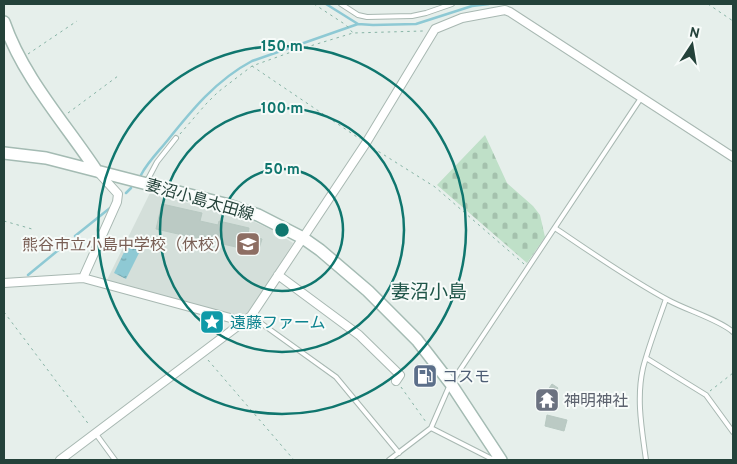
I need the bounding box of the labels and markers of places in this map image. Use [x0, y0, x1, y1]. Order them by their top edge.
centre of rings [273, 221, 291, 239]
school or university icon: 熊谷市立小島中学校（休校） [235, 231, 261, 257]
place label: 熊谷市立小島中学校（休校） [22, 236, 230, 256]
place icon: 遠藤ファーム [199, 309, 225, 335]
place label: 遠藤ファーム [230, 314, 326, 334]
fuel station icon: コスモ [412, 363, 438, 389]
place label: コスモ [442, 368, 490, 388]
temple icon: 神明神社 [534, 387, 560, 413]
place label: 神明神社 [564, 392, 628, 412]

